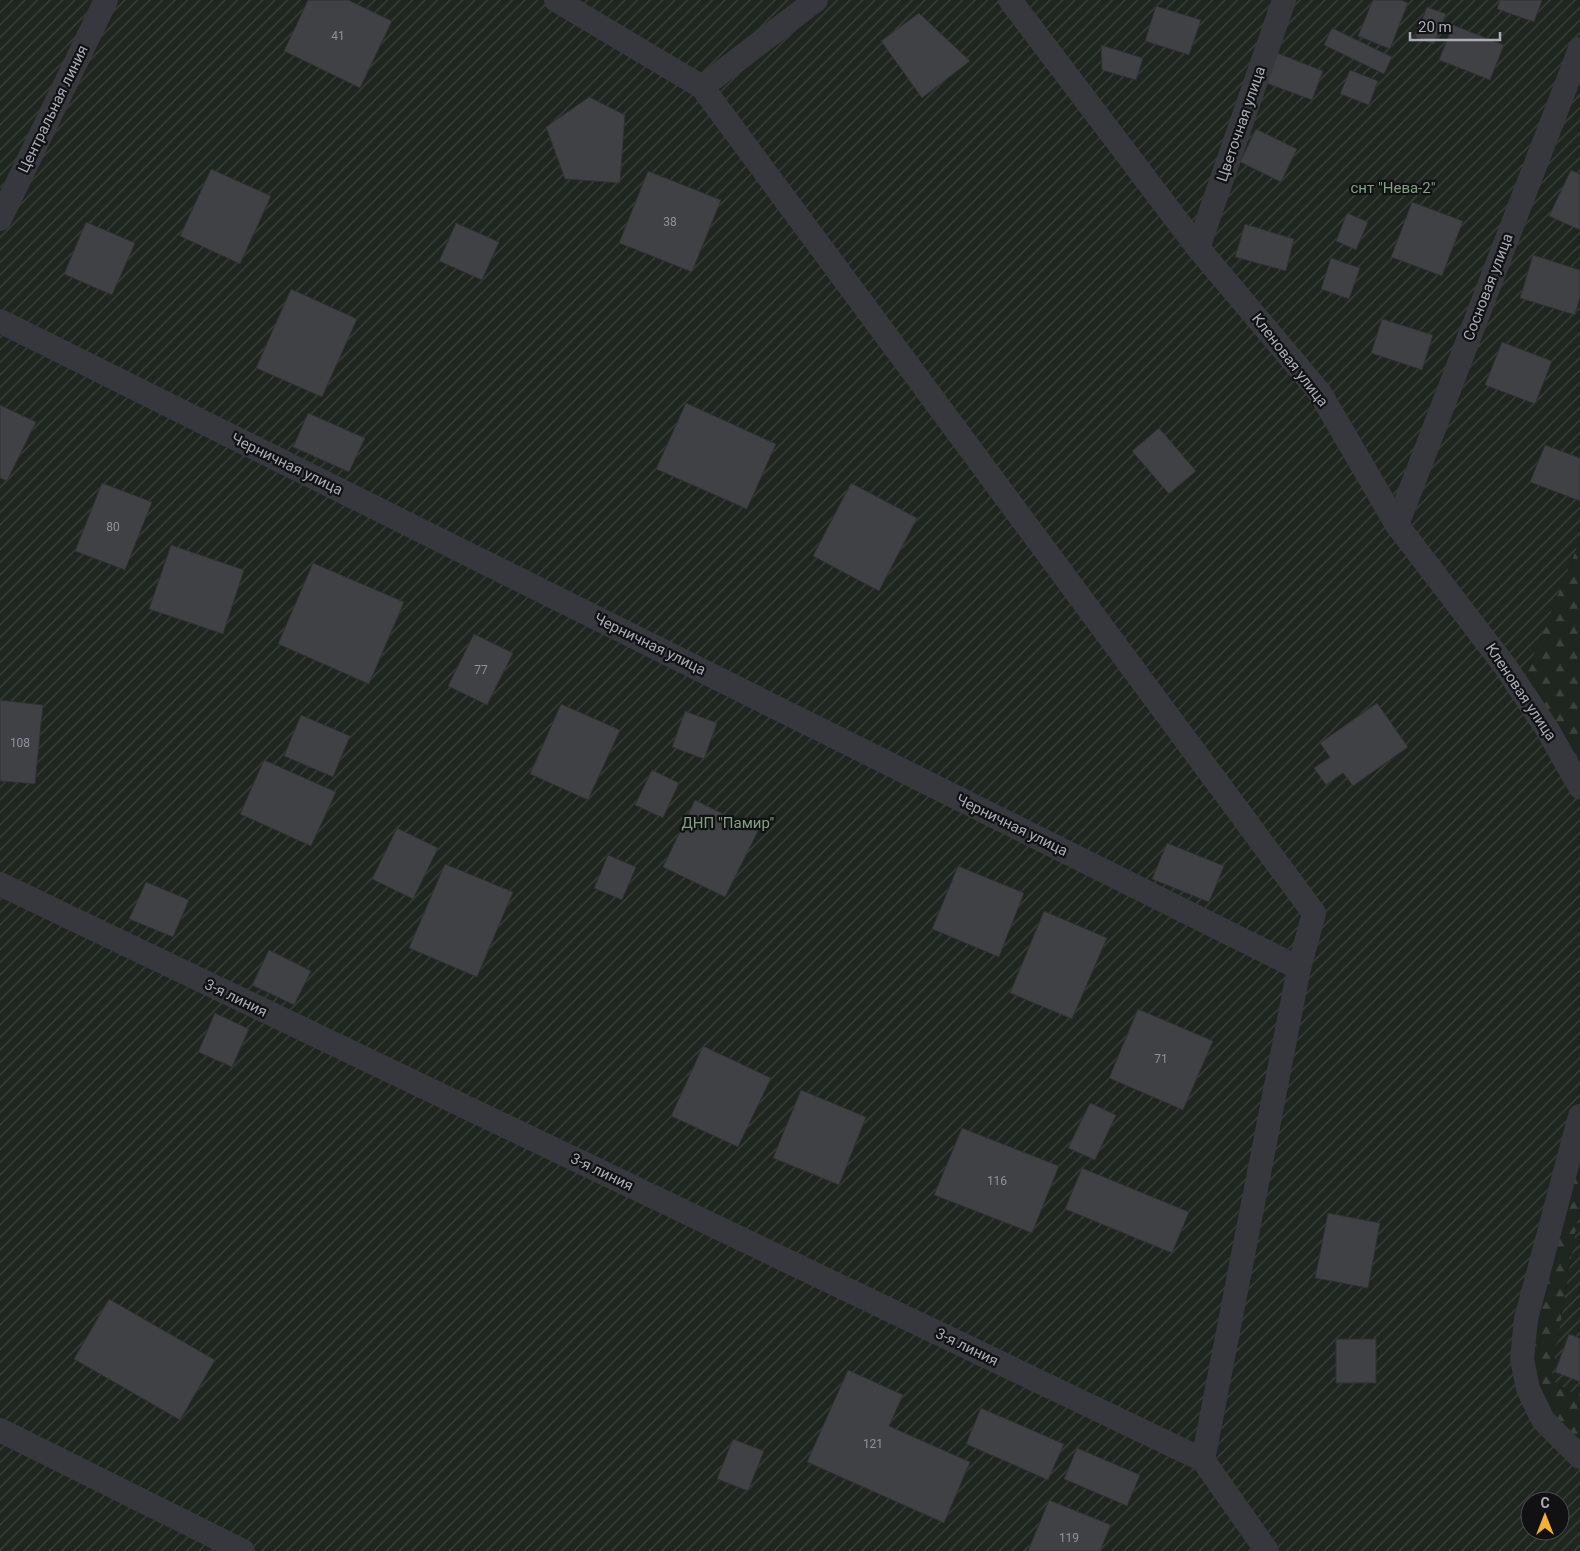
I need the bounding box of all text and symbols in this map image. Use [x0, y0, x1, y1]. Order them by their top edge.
scale bar [1410, 10, 1500, 42]
text: 20 m [1418, 18, 1452, 36]
house number: 41 [331, 29, 345, 43]
street label: Центральная линия [14, 42, 92, 176]
street label: Цветочная улица [1213, 64, 1269, 184]
park label: снт "Нева-2" [1350, 179, 1436, 197]
house number: 38 [663, 215, 677, 229]
street label: Сосновая улица [1459, 231, 1517, 343]
street label: Кленовая улица [1248, 310, 1332, 410]
street label: Черничная улица [228, 429, 346, 499]
house number: 80 [106, 520, 120, 534]
street label: Черничная улица [591, 609, 709, 679]
street label: Кленовая улица [1482, 640, 1560, 744]
house number: 77 [474, 663, 488, 677]
house number: 108 [10, 736, 30, 750]
street label: Черничная улица [953, 790, 1071, 860]
park label: ДНП "Памир" [682, 814, 775, 832]
street label: 3-я линия [202, 975, 270, 1021]
house number: 71 [1154, 1052, 1168, 1066]
street label: 3-я линия [568, 1149, 636, 1195]
house number: 116 [987, 1174, 1007, 1188]
street label: 3-я линия [933, 1324, 1001, 1370]
house number: 121 [863, 1437, 883, 1451]
north arrow [1520, 1491, 1570, 1541]
text: С [1540, 1495, 1550, 1511]
house number: 119 [1059, 1531, 1079, 1545]

